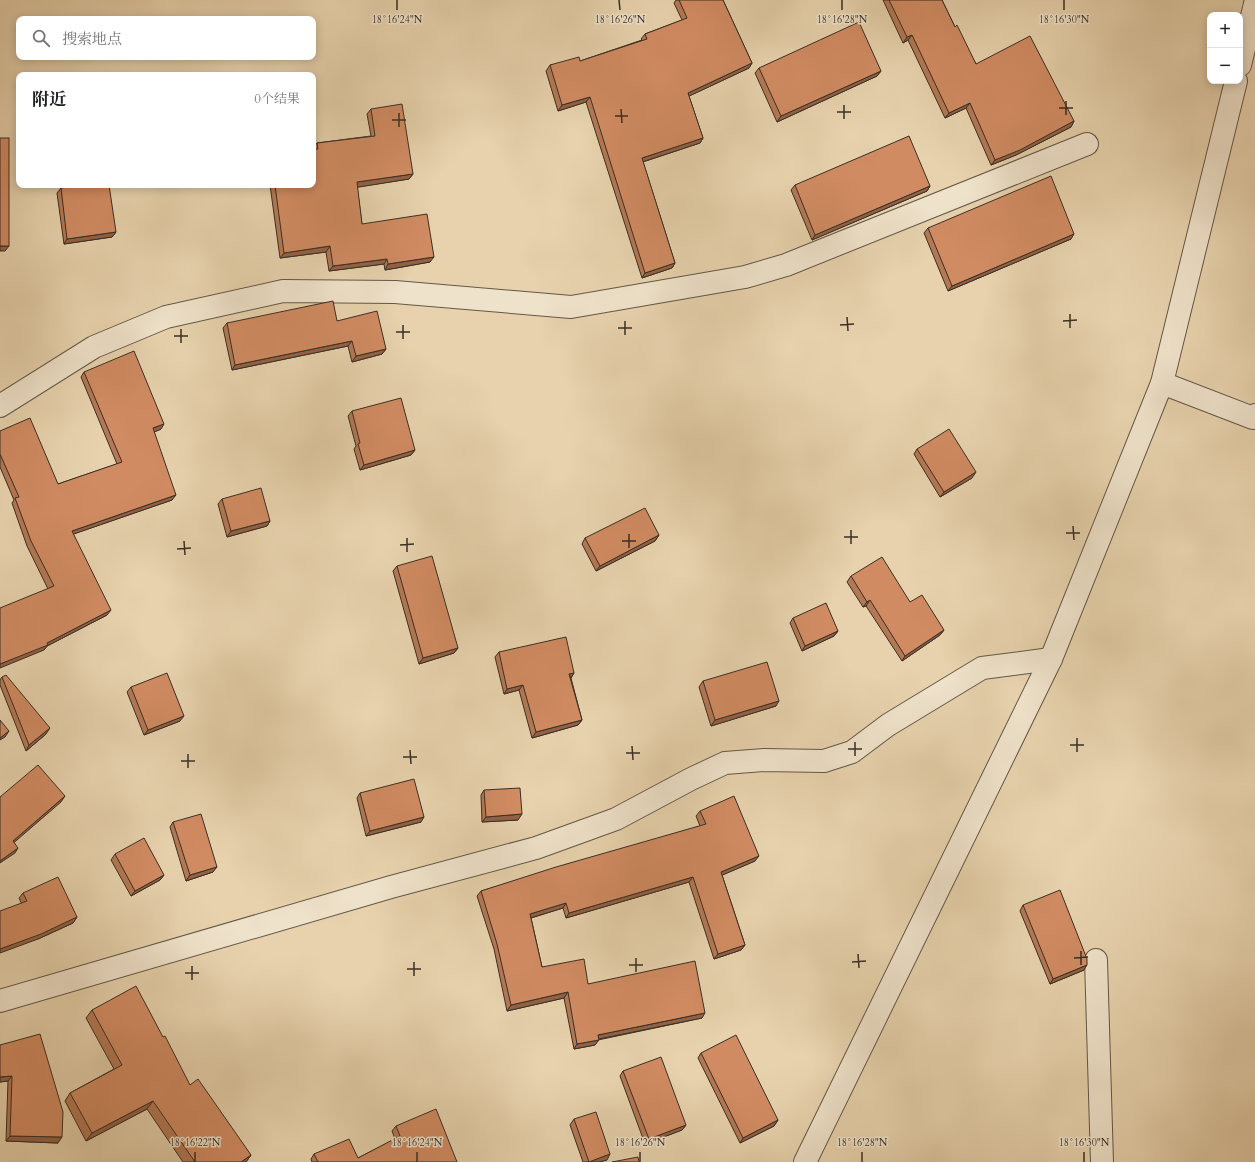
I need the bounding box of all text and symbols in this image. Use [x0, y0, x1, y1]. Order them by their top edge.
map controls [1207, 12, 1243, 84]
button: + [1207, 12, 1243, 48]
text: 18°16'24"N [372, 13, 423, 27]
text: 18°16'26"N [595, 13, 646, 27]
text: 18°16'28"N [817, 13, 868, 27]
text: 18°16'30"N [1039, 13, 1090, 27]
search box [16, 16, 316, 60]
icon: search [30, 27, 52, 49]
text: 搜索地点 [62, 29, 122, 49]
button: − [1207, 48, 1243, 84]
text: 附近 [32, 88, 66, 111]
text: 0个结果 [254, 90, 300, 108]
text: 18°16'22"N [170, 1136, 221, 1150]
text: 18°16'24"N [392, 1136, 443, 1150]
text: 18°16'26"N [615, 1136, 666, 1150]
text: 18°16'28"N [837, 1136, 888, 1150]
text: 18°16'30"N [1059, 1136, 1110, 1150]

